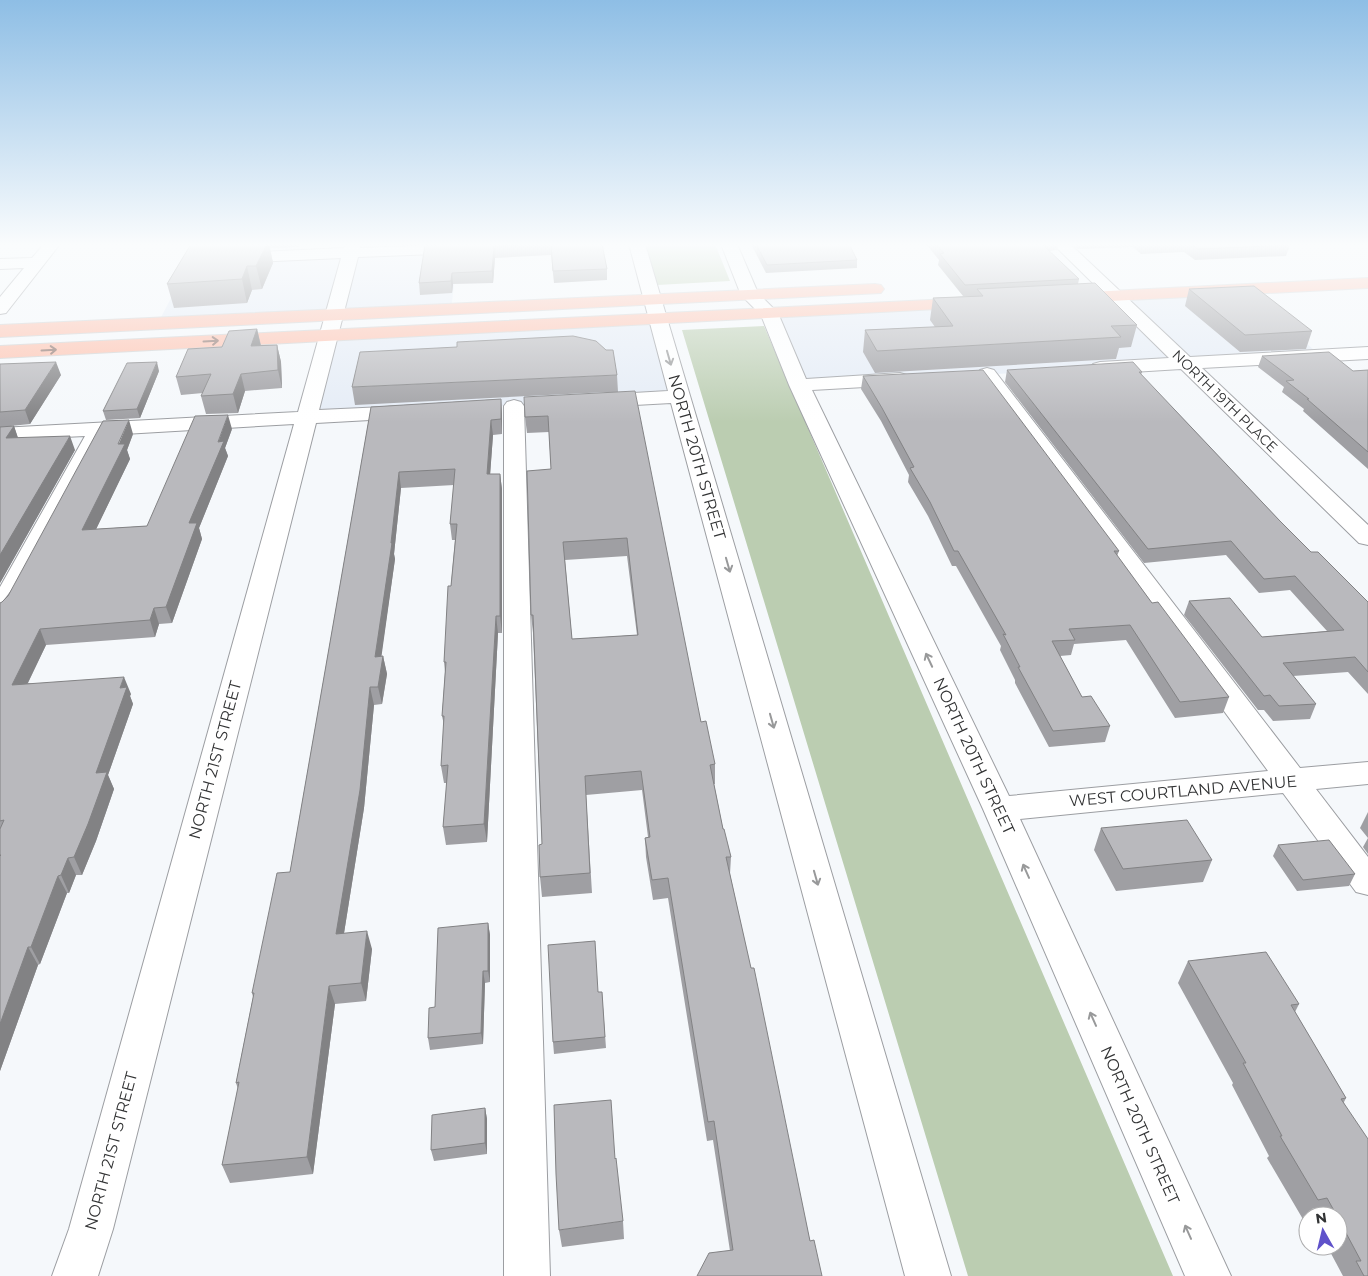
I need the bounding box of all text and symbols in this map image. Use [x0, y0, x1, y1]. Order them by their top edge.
one-way arrow [203, 337, 219, 346]
one-way arrow [40, 345, 56, 354]
street label: NORTH 19TH PLACE [1168, 346, 1282, 456]
one-way arrow [665, 350, 674, 366]
street label: NORTH 20TH STREET [664, 372, 730, 543]
one-way arrow [723, 557, 733, 573]
one-way arrow [923, 653, 933, 668]
street label: NORTH 20TH STREET [929, 675, 1019, 838]
street label: NORTH 21ST STREET [185, 678, 246, 841]
one-way arrow [767, 713, 777, 729]
street label: WEST COURTLAND AVENUE [1068, 772, 1298, 810]
one-way arrow [1021, 864, 1031, 879]
one-way arrow [811, 869, 821, 885]
one-way arrow [1087, 1012, 1097, 1027]
street label: NORTH 20TH STREET [1097, 1043, 1184, 1208]
street label: NORTH 21ST STREET [81, 1069, 142, 1232]
north arrow [1298, 1206, 1348, 1256]
text: N [1314, 1208, 1328, 1228]
one-way arrow [1183, 1224, 1193, 1239]

